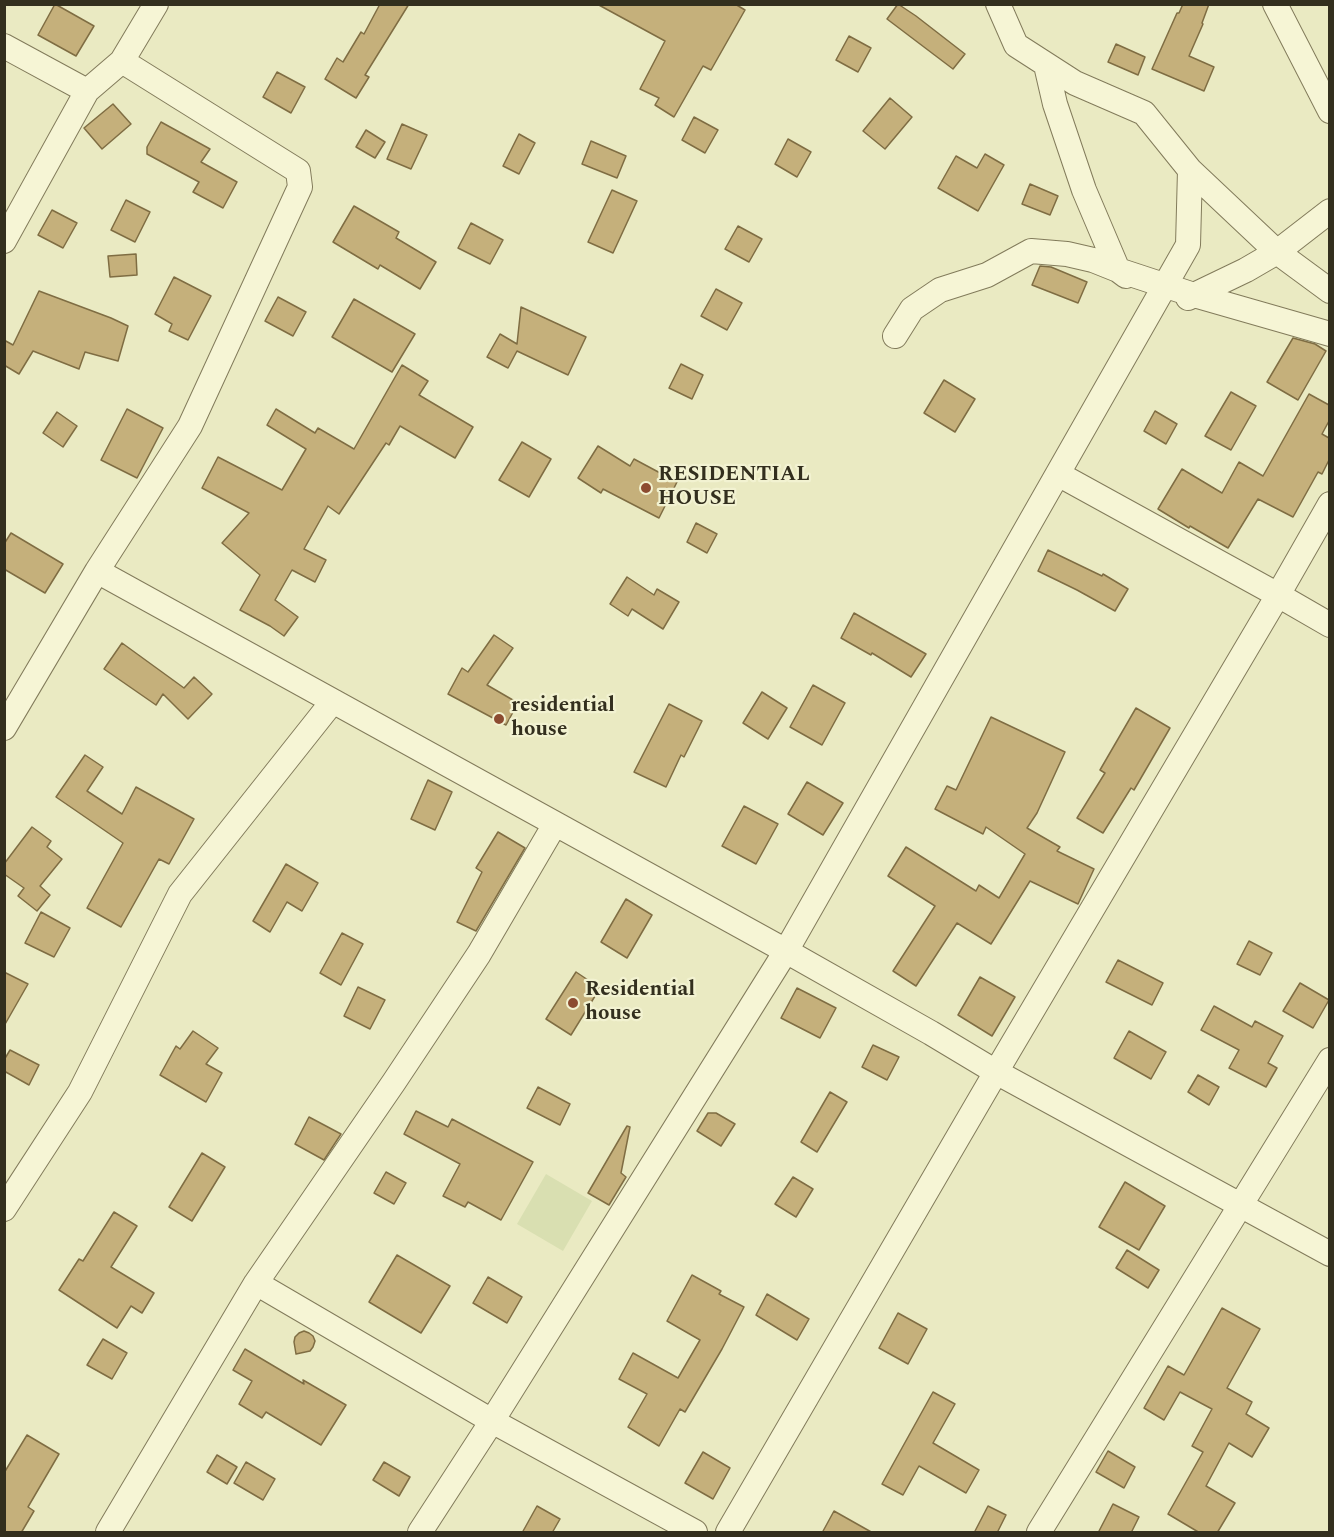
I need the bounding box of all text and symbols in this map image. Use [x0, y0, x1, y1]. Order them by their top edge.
place label: RESIDENTIAL HOUSE [658, 463, 810, 513]
marker: RESIDENTIAL HOUSE [639, 481, 653, 495]
place label: residential house [511, 694, 615, 744]
marker: residential house [492, 712, 506, 726]
place label: Residential house [585, 978, 695, 1028]
marker: Residential house [566, 996, 580, 1010]

